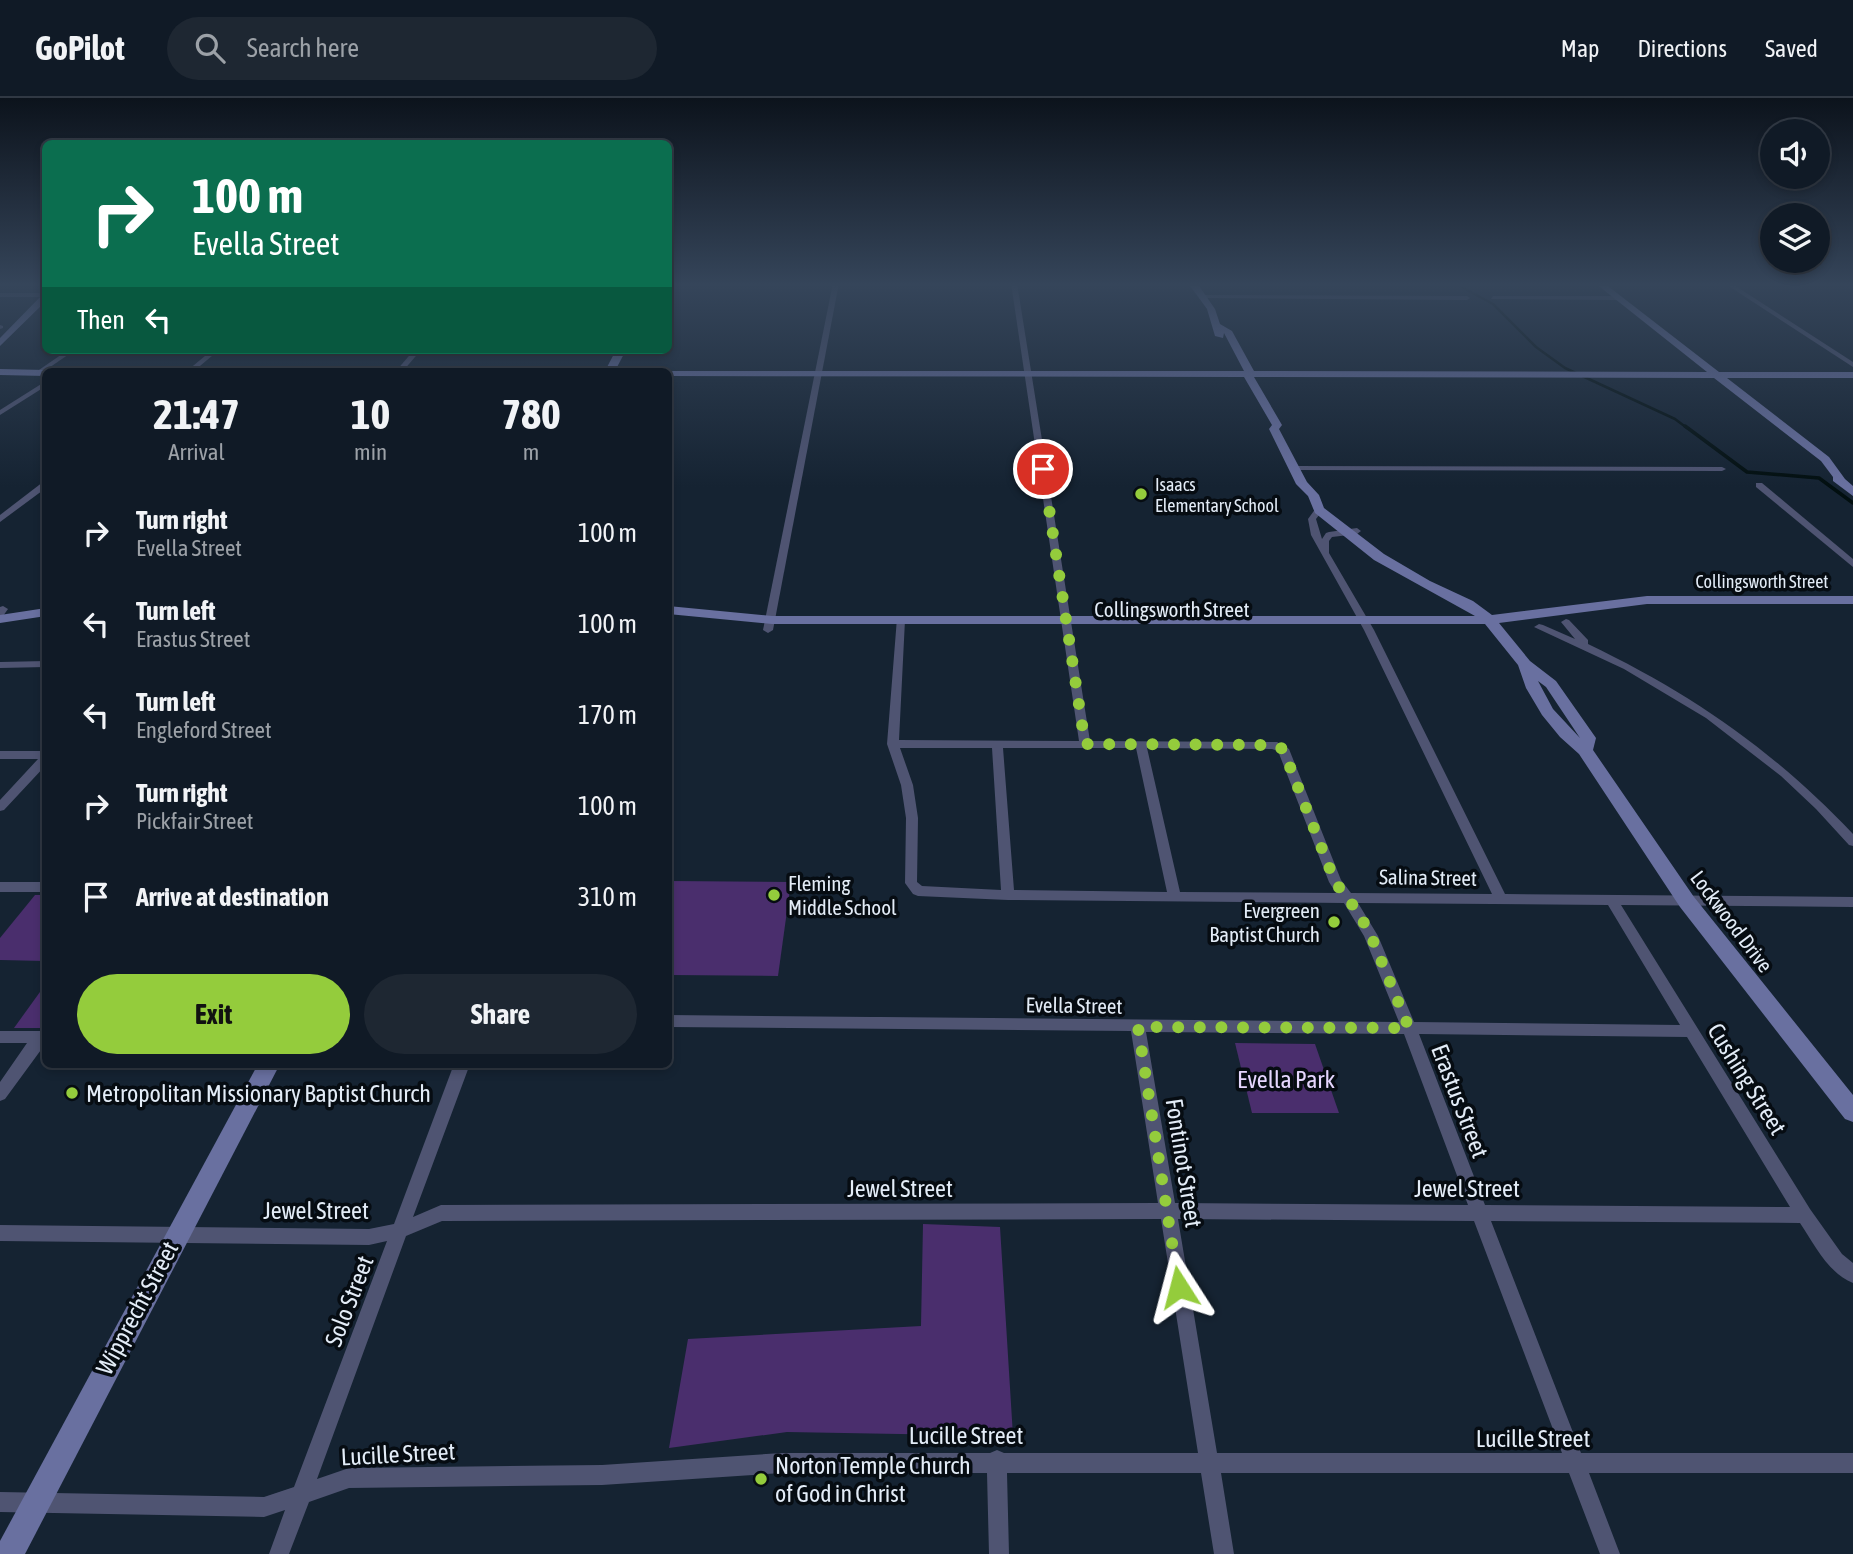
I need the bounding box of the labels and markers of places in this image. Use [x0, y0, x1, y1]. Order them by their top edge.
pin [1013, 439, 1073, 499]
place label: Isaacs Elementary School [1155, 474, 1279, 516]
marker: Isaacs Elementary School [1133, 486, 1149, 502]
place label: Fleming Middle School [788, 871, 897, 919]
marker: Fleming Middle School [766, 887, 782, 903]
place label: Evergreen Baptist Church [1209, 898, 1320, 946]
marker: Evergreen Baptist Church [1326, 914, 1342, 930]
place label: Metropolitan Missionary Baptist Church [86, 1080, 431, 1107]
marker: Metropolitan Missionary Baptist Church [64, 1085, 80, 1101]
place label: Norton Temple Church of God in Christ [775, 1452, 971, 1507]
marker: Norton Temple Church of God in Christ [753, 1471, 769, 1487]

